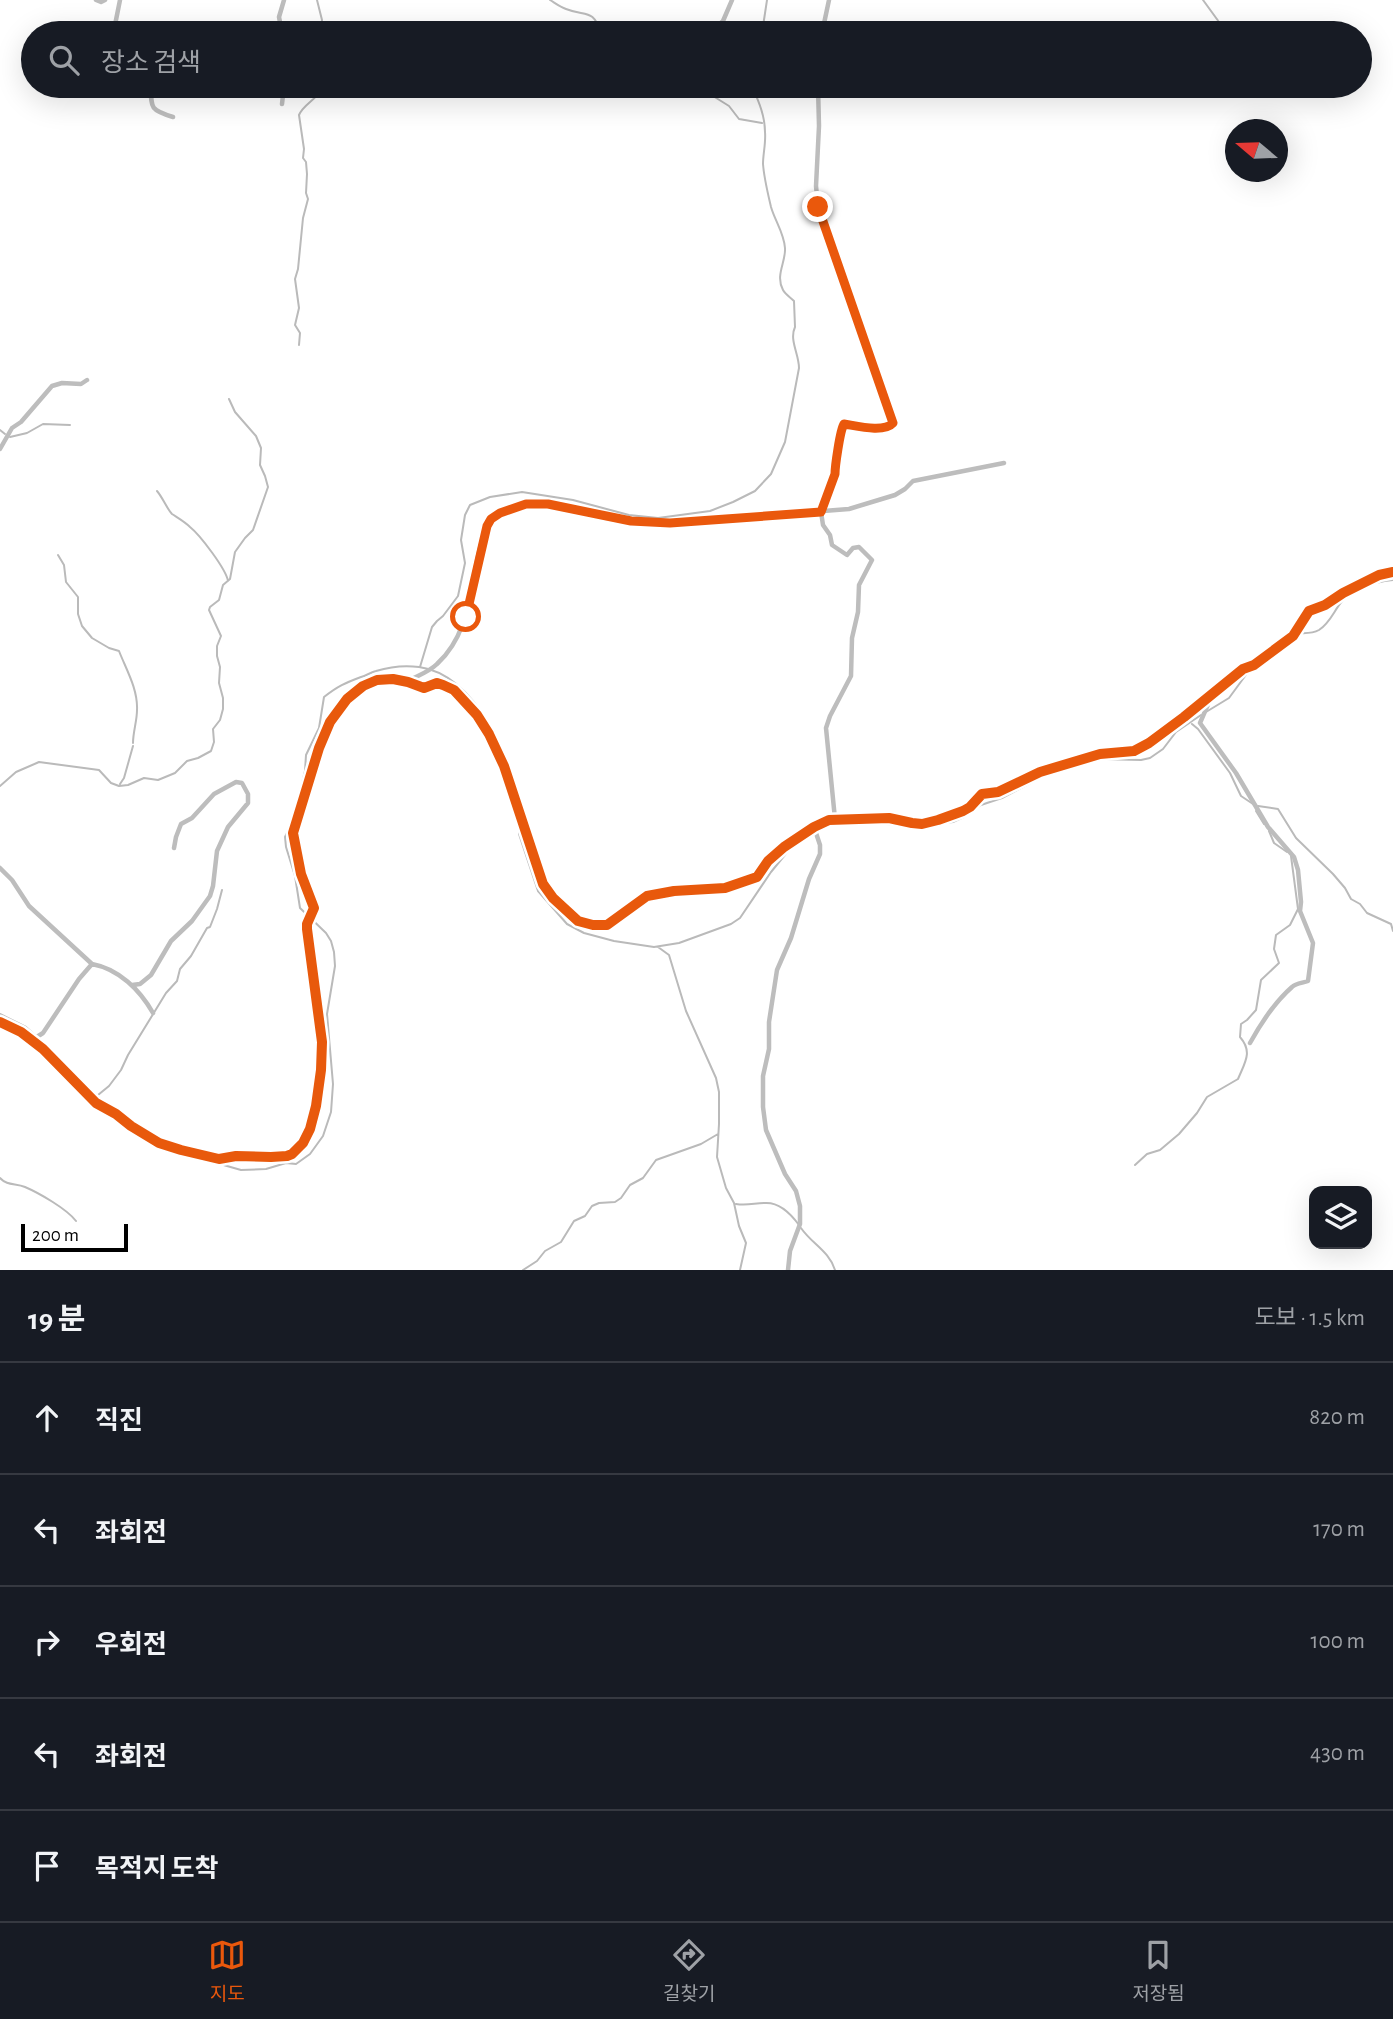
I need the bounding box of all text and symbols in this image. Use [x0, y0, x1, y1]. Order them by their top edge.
search box [21, 21, 1372, 98]
icon: search [45, 41, 83, 79]
text: 장소 검색 [101, 50, 201, 76]
north arrow [1225, 119, 1288, 182]
route end [802, 191, 833, 222]
route start [450, 601, 481, 632]
map controls [1309, 1186, 1372, 1249]
button: layers [1309, 1186, 1372, 1249]
scale bar [21, 1221, 128, 1253]
text: 200 m [32, 1226, 79, 1245]
text: 19 분 [28, 1305, 85, 1335]
text: 도보 · 1.5 km [1254, 1307, 1365, 1330]
icon: ahead [28, 1399, 66, 1437]
text: 820 m [1309, 1406, 1365, 1429]
text: 직진 [95, 1408, 143, 1434]
icon: left [28, 1511, 66, 1549]
text: 170 m [1313, 1518, 1365, 1541]
text: 좌회전 [95, 1520, 167, 1546]
icon: right [28, 1623, 66, 1661]
text: 100 m [1311, 1630, 1365, 1653]
text: 우회전 [95, 1632, 167, 1658]
icon: left [28, 1735, 66, 1773]
text: 430 m [1310, 1742, 1365, 1765]
text: 좌회전 [95, 1744, 167, 1770]
icon: arrive [28, 1847, 66, 1885]
text: 목적지 도착 [95, 1856, 219, 1882]
tab: 지도 [208, 1936, 246, 2006]
tab: 길찾기 [663, 1936, 715, 2006]
tab: 저장됨 [1132, 1936, 1185, 2006]

